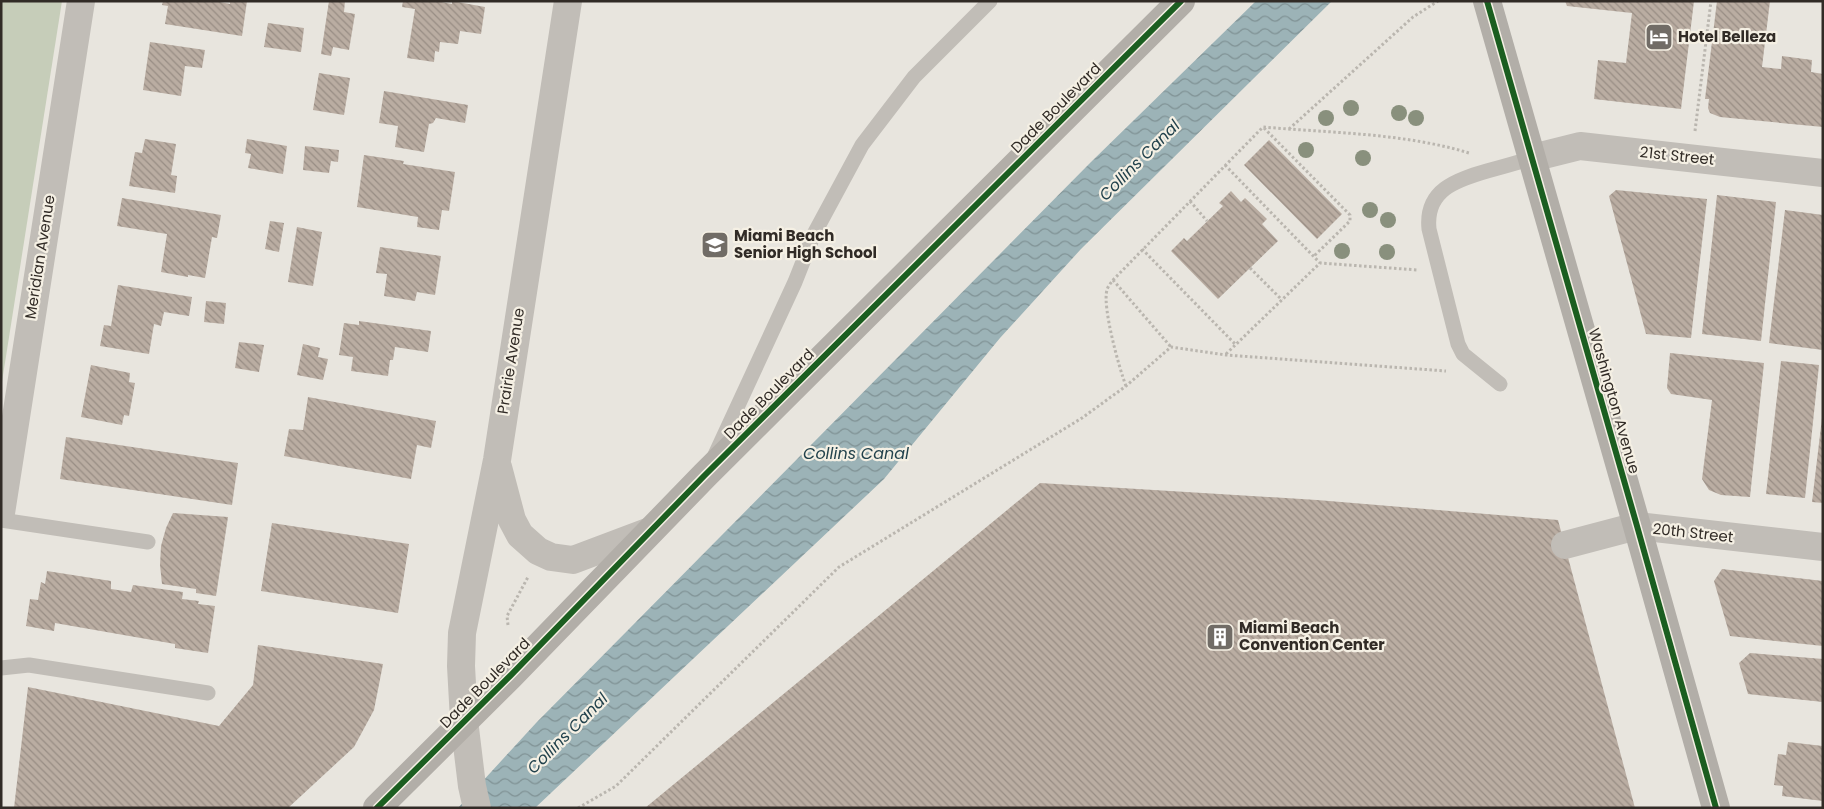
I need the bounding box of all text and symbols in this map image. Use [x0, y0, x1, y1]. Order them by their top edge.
hotel icon: Hotel Belleza [1644, 22, 1674, 52]
place label: Hotel Belleza [1678, 26, 1776, 47]
street label: Dade Boulevard [1006, 58, 1105, 157]
water label: Collins Canal [1094, 115, 1185, 206]
street label: 21st Street [1639, 141, 1715, 170]
street label: Meridian Avenue [19, 193, 60, 320]
place label: Miami Beach Senior High School [734, 225, 877, 263]
school or university icon: Miami Beach Senior High School [700, 230, 730, 260]
street label: Prairie Avenue [492, 306, 529, 415]
street label: Washington Avenue [1584, 326, 1645, 476]
street label: Dade Boulevard [719, 344, 818, 443]
water label: Collins Canal [803, 442, 909, 465]
street label: 20th Street [1652, 518, 1734, 547]
place label: Miami Beach Convention Center [1239, 617, 1385, 655]
building icon: Miami Beach Convention Center [1205, 622, 1235, 652]
street label: Dade Boulevard [435, 633, 534, 732]
water label: Collins Canal [522, 688, 613, 779]

